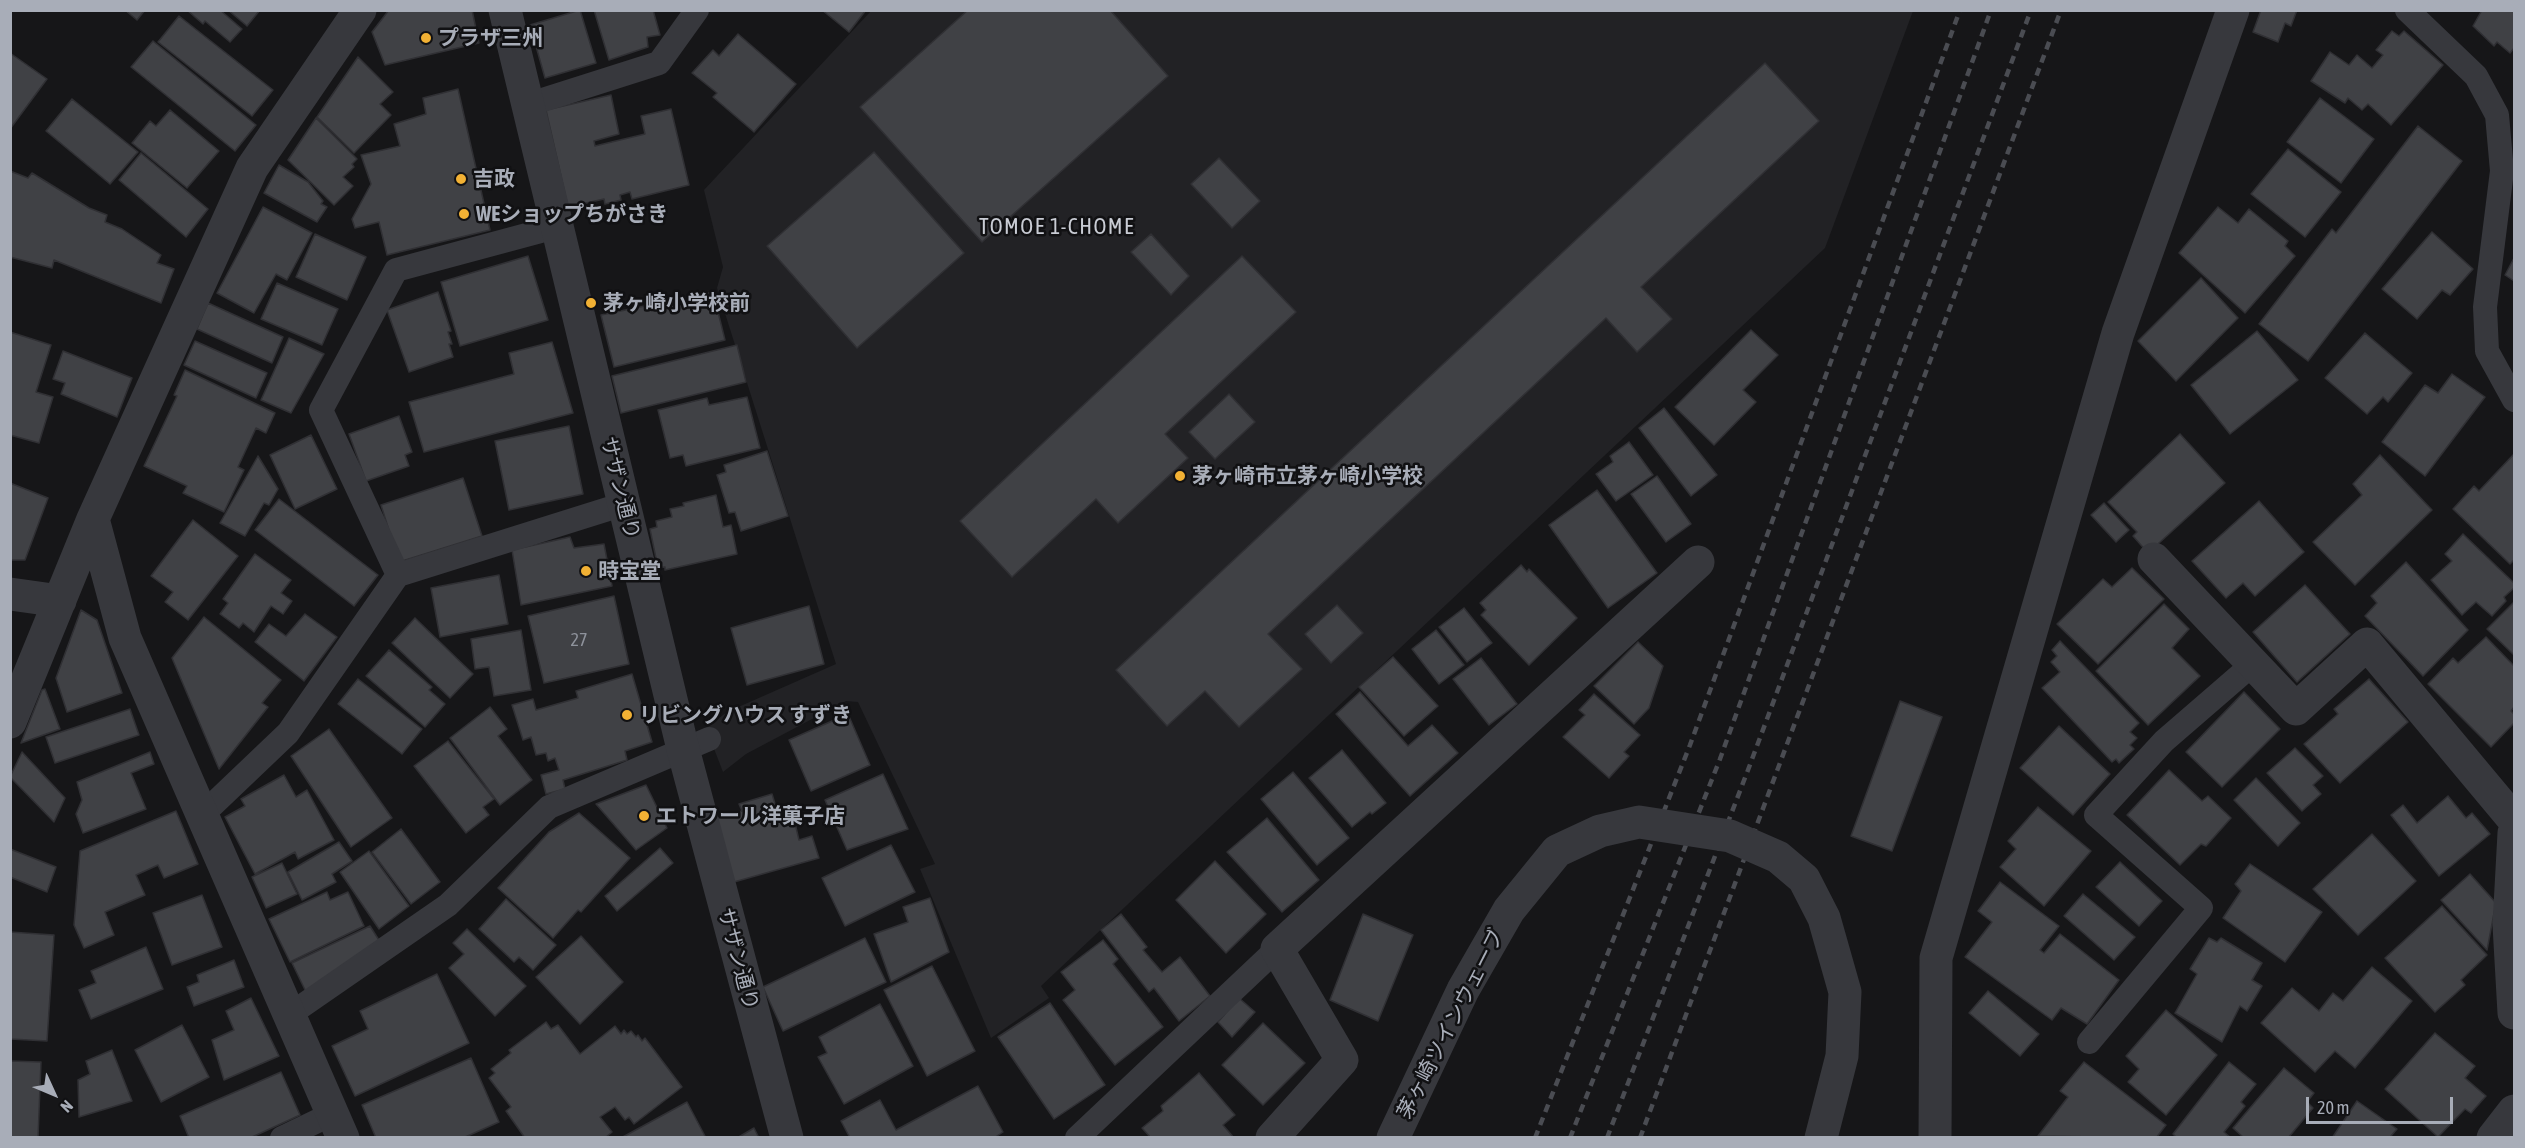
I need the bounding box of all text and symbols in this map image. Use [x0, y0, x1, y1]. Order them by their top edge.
place label: プラザ三州 [438, 25, 543, 51]
marker: プラザ三州 [419, 31, 433, 45]
place label: 吉政 [473, 166, 515, 192]
marker: 吉政 [454, 172, 468, 186]
place label: WEショップちがさき [476, 201, 668, 227]
marker: WEショップちがさき [457, 207, 471, 221]
district label: TOMOE 1-CHOME [979, 214, 1135, 240]
place label: 茅ヶ崎小学校前 [603, 290, 750, 316]
marker: 茅ヶ崎小学校前 [584, 296, 598, 310]
street label: サザン通り [595, 434, 645, 542]
place label: 茅ヶ崎市立茅ヶ崎小学校 [1192, 463, 1423, 489]
marker: 茅ヶ崎市立茅ヶ崎小学校 [1173, 469, 1187, 483]
place label: 時宝堂 [598, 558, 661, 584]
marker: 時宝堂 [579, 564, 593, 578]
house number: 27 [571, 629, 587, 651]
place label: リビングハウス すずき [639, 702, 852, 728]
marker: リビングハウス すずき [620, 708, 634, 722]
place label: エトワール洋菓子店 [656, 803, 845, 829]
marker: エトワール洋菓子店 [637, 809, 651, 823]
street label: サザン通り [712, 905, 764, 1013]
street label: 茅ヶ崎ツインウェーブ [1392, 925, 1510, 1123]
north arrow [24, 1064, 84, 1124]
scale bar [2309, 1085, 2456, 1123]
text: N [57, 1097, 77, 1116]
text: 20 m [2317, 1097, 2349, 1118]

